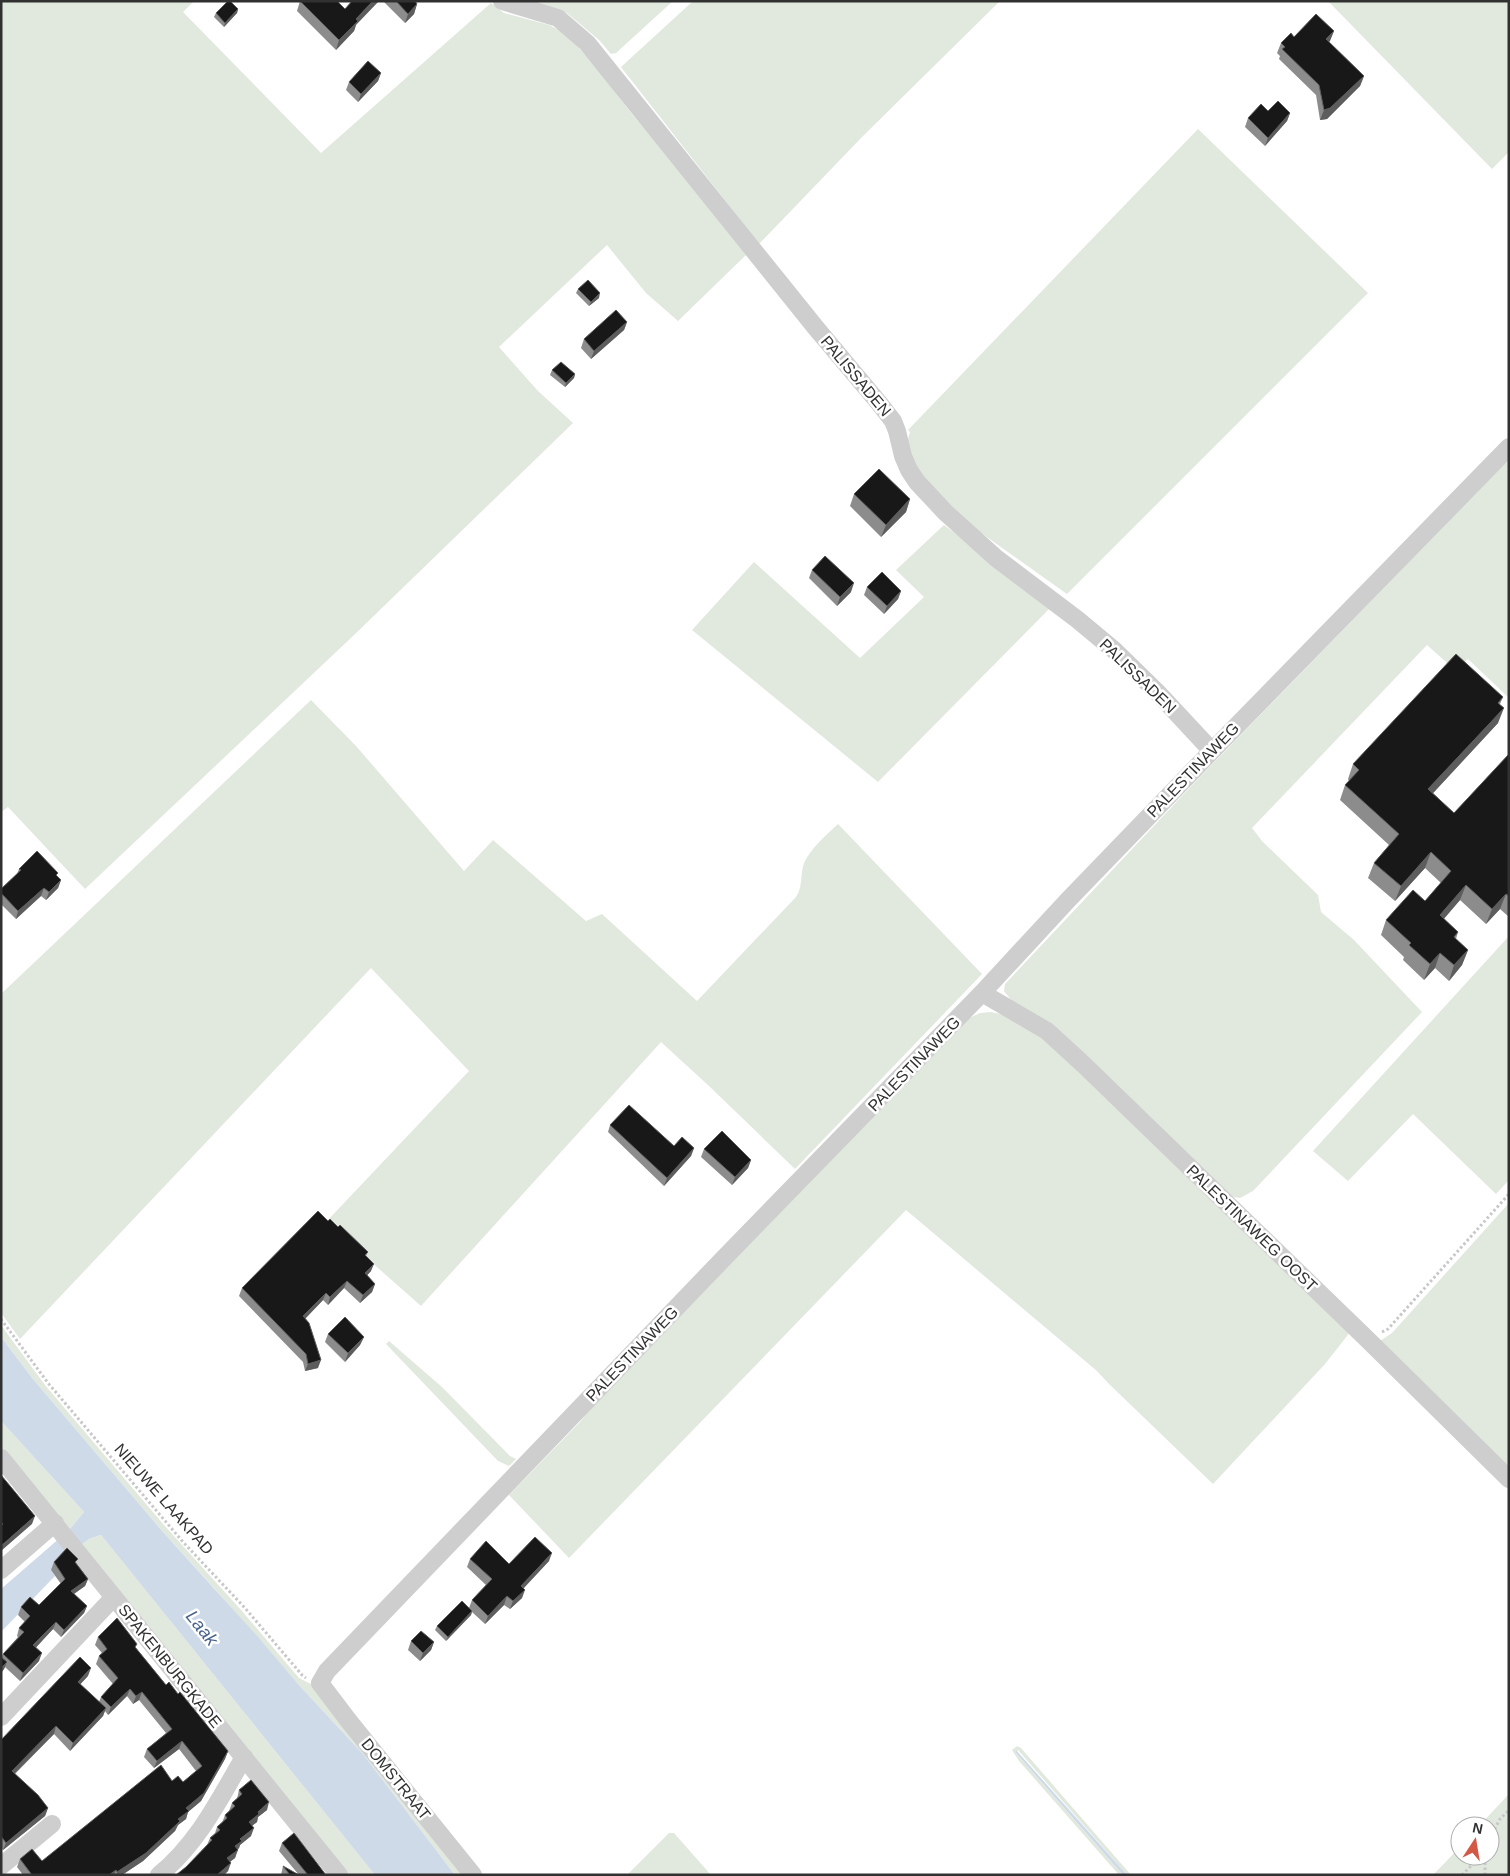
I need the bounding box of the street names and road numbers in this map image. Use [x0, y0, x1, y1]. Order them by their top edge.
street label: PALISSADEN [818, 333, 894, 419]
street label: PALISSADEN [1096, 635, 1180, 717]
street label: PALESTINAWEG [1144, 719, 1242, 821]
street label: PALESTINAWEG [865, 1013, 963, 1115]
street label: PALESTINAWEG OOST [1183, 1161, 1321, 1295]
street label: PALESTINAWEG [583, 1303, 681, 1405]
street label: NIEUWE LAAKPAD [111, 1440, 217, 1558]
street label: SPAKENBURGKADE [115, 1601, 225, 1731]
street label: DOMSTRAAT [358, 1735, 434, 1823]

